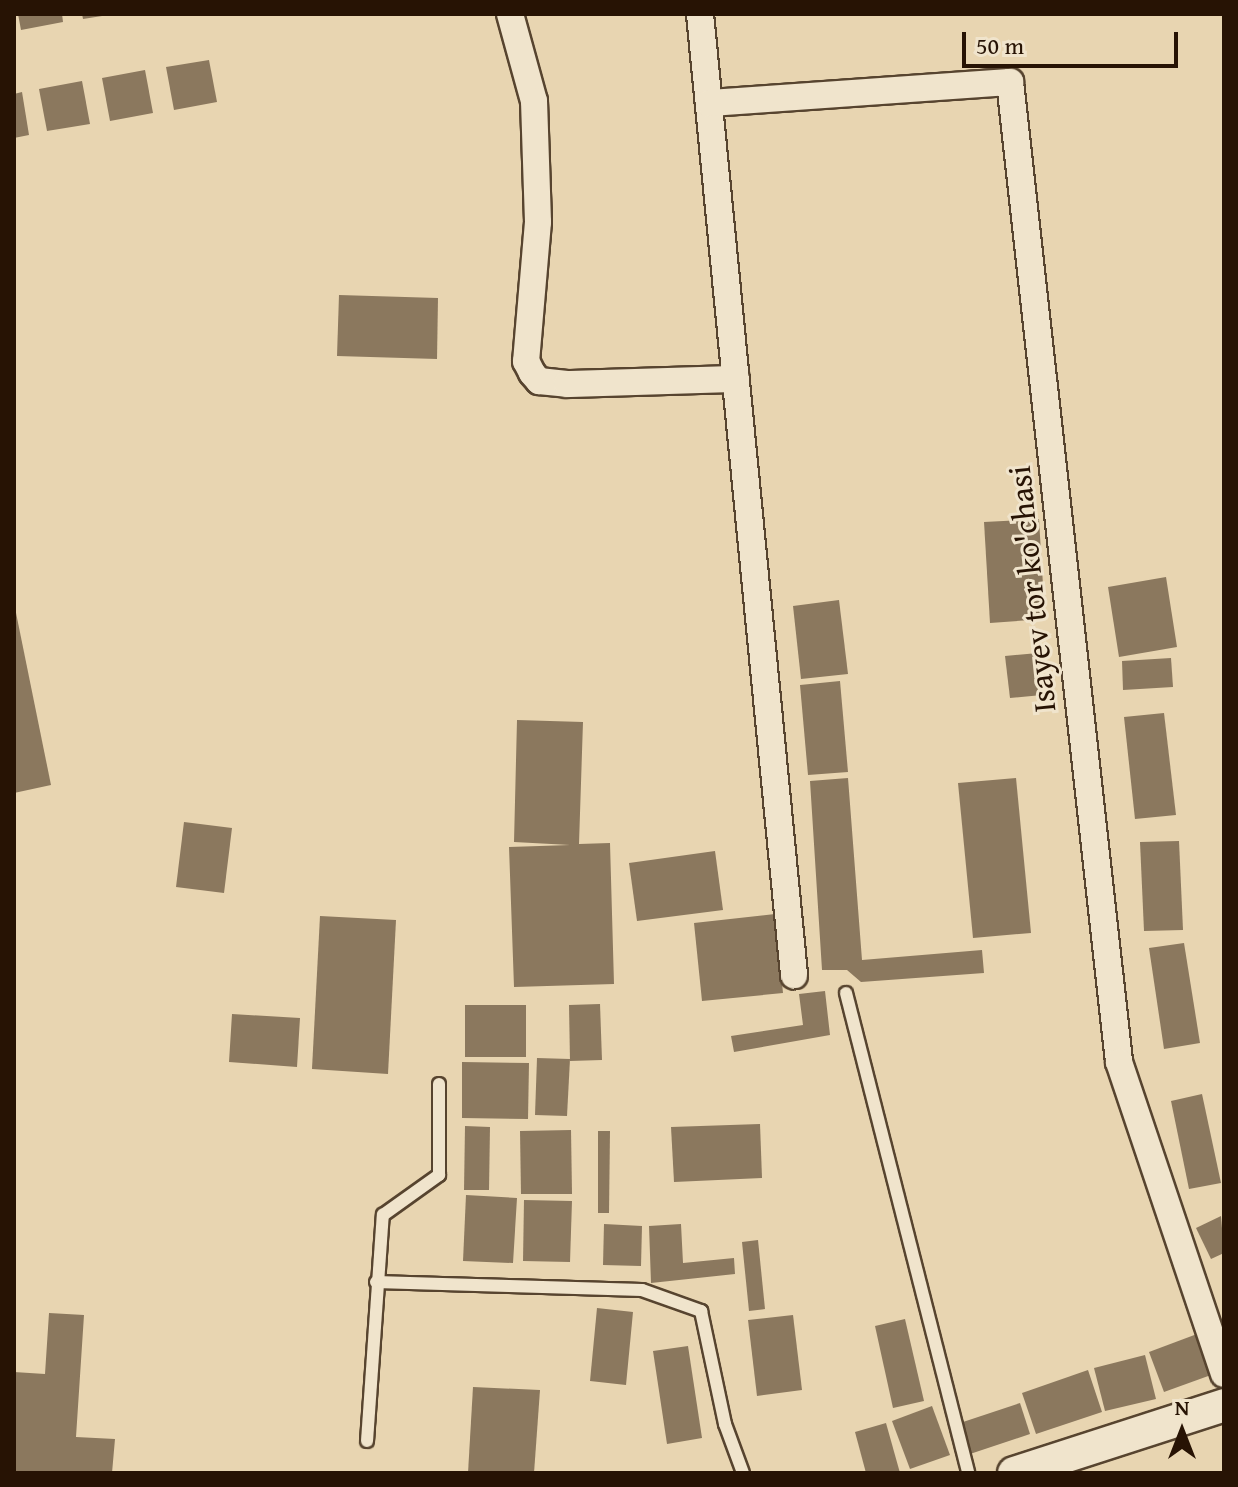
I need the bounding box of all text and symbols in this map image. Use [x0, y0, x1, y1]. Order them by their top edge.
scale bar [966, 16, 1182, 66]
text: 50 m [976, 28, 1024, 63]
street label: Isayev tor ko'chasi [1000, 464, 1064, 714]
north arrow [1142, 1391, 1222, 1471]
text: N [1175, 1391, 1189, 1423]

